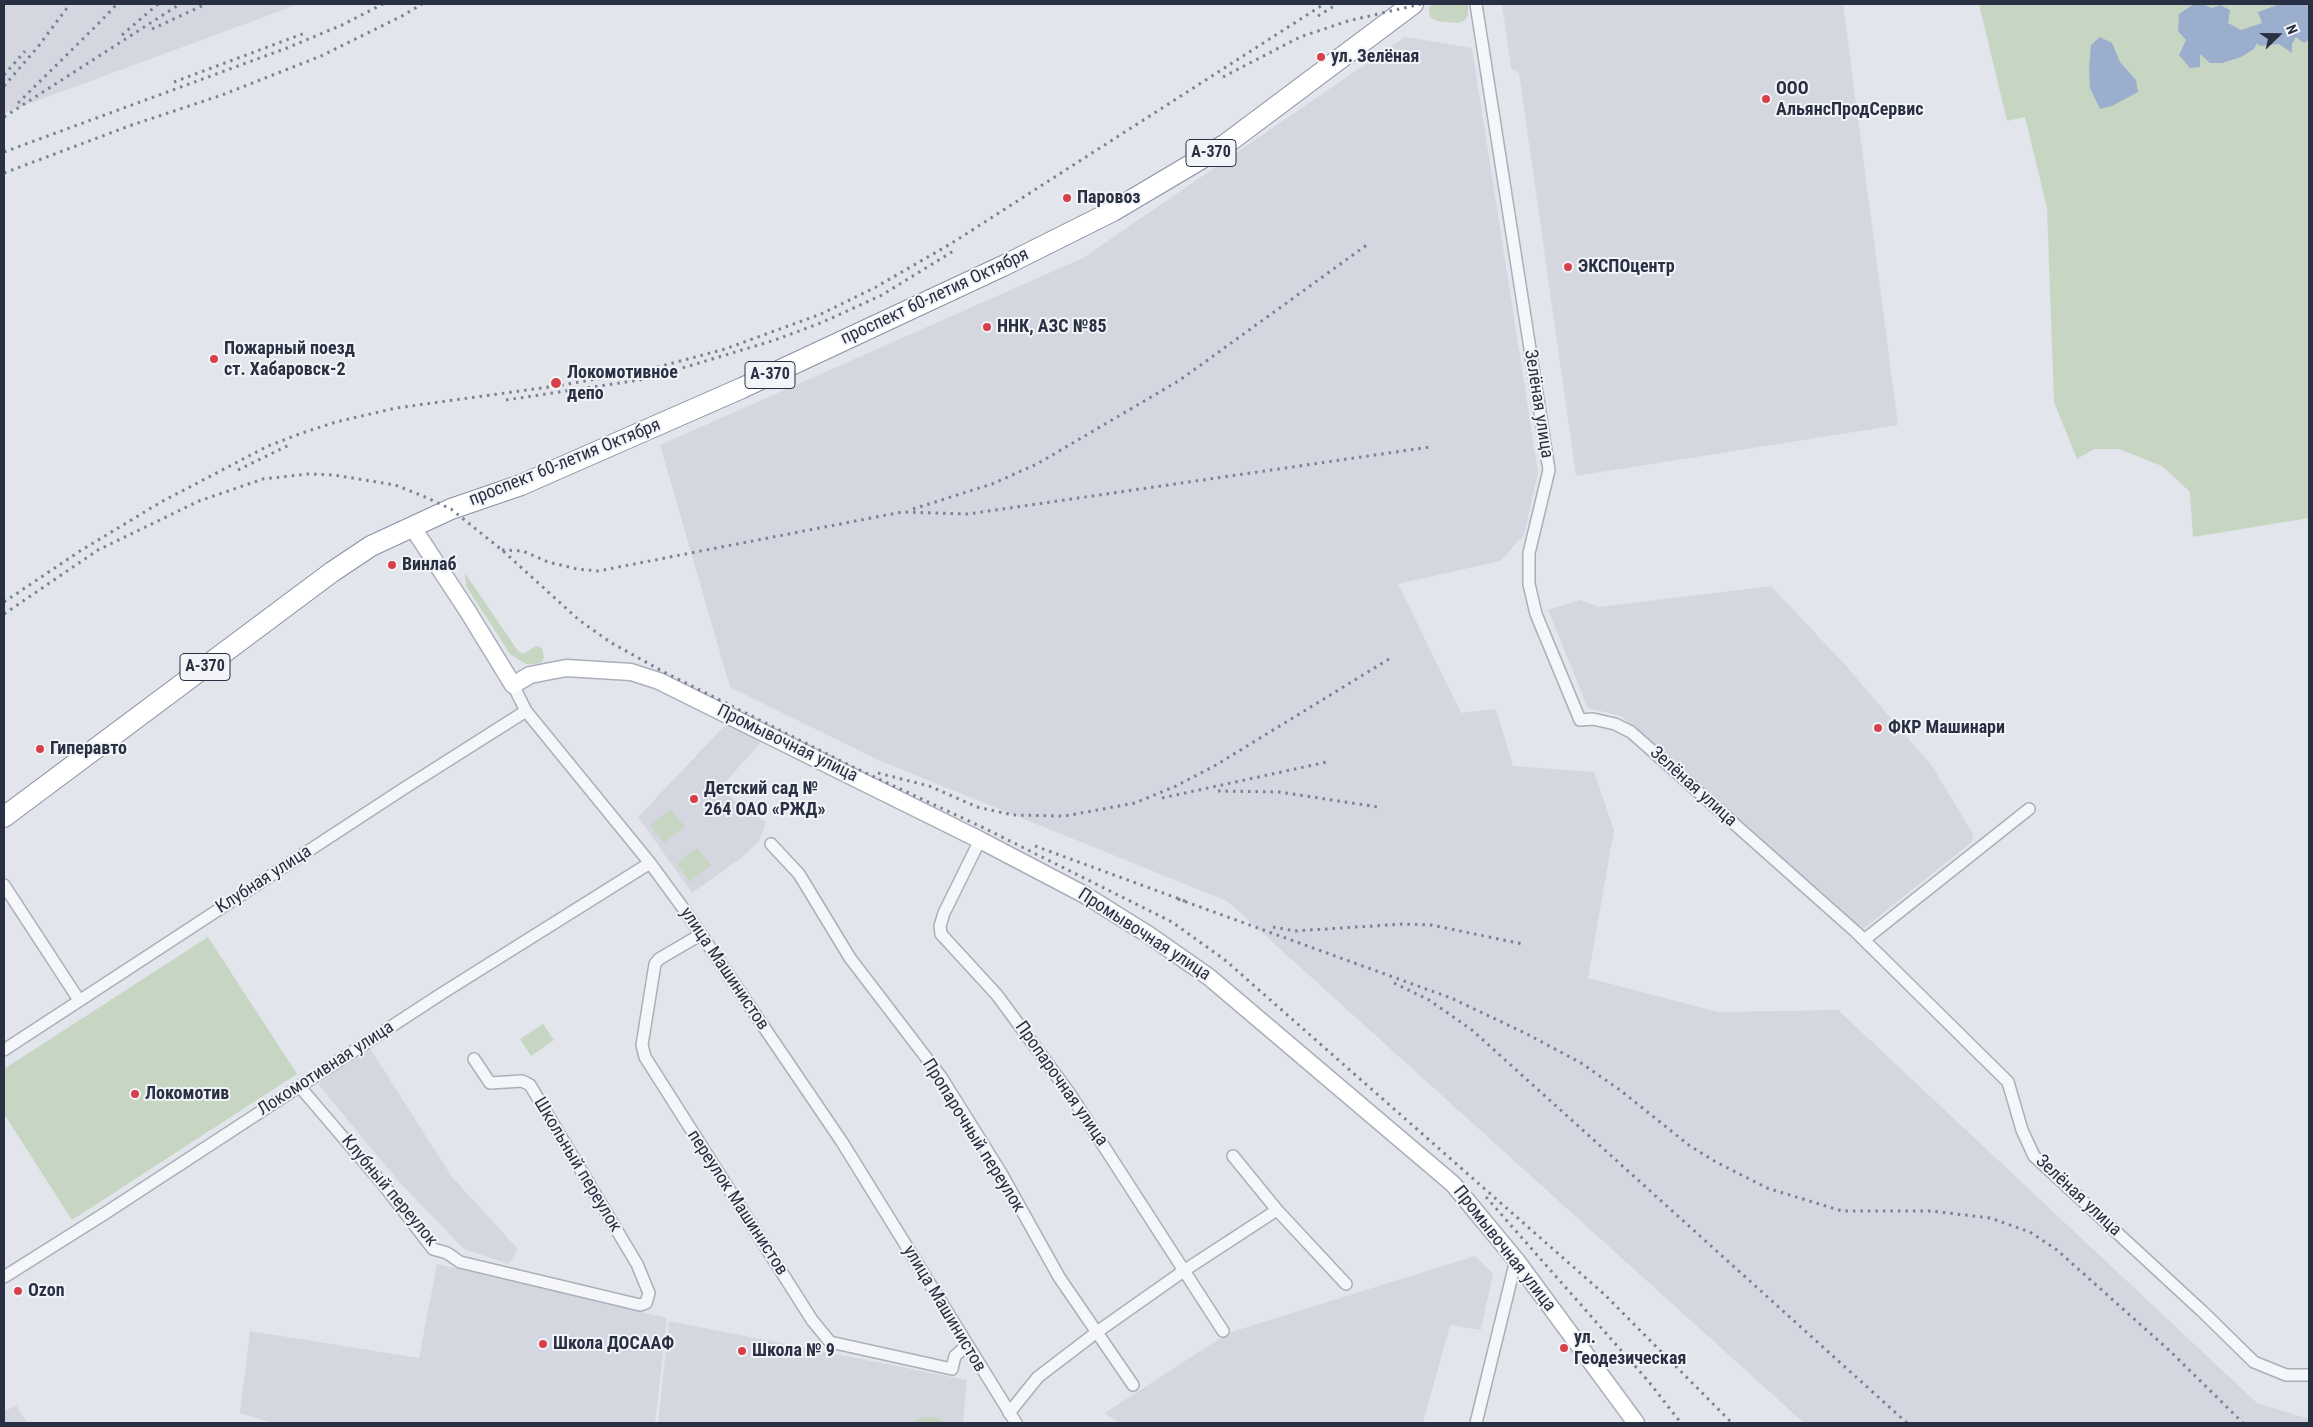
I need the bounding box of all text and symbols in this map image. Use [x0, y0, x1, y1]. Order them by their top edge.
north arrow [2253, 10, 2303, 60]
text: N [2283, 22, 2301, 36]
place label: ул. Зелёная [1331, 46, 1419, 68]
marker: ул. Зелёная [1315, 51, 1327, 63]
place label: ООО АльянсПродСервис [1776, 78, 1923, 120]
marker: ООО АльянсПродСервис [1760, 93, 1772, 105]
road number: А-370 [1186, 140, 1236, 167]
place label: Паровоз [1077, 187, 1140, 209]
marker: Паровоз [1061, 192, 1073, 204]
street label: проспект 60-летия Октября [838, 244, 1032, 350]
place label: ЭКСПОцентр [1578, 256, 1675, 278]
marker: ЭКСПОцентр [1562, 261, 1574, 273]
place label: ННК, АЗС №85 [997, 316, 1107, 338]
marker: ННК, АЗС №85 [981, 321, 993, 333]
place label: Пожарный поезд ст. Хабаровск-2 [224, 338, 355, 380]
street label: Зелёная улица [1519, 348, 1557, 460]
marker: Пожарный поезд ст. Хабаровск-2 [208, 353, 220, 365]
place label: Локомотивное депо [567, 362, 678, 404]
road number: А-370 [745, 362, 795, 388]
marker: Локомотивное депо [549, 376, 563, 390]
street label: проспект 60-летия Октября [466, 415, 664, 511]
place label: Винлаб [402, 554, 457, 576]
marker: Винлаб [386, 559, 398, 571]
road number: А-370 [180, 654, 230, 680]
street label: Промывочная улица [713, 701, 861, 787]
place label: ФКР Машинари [1888, 717, 2005, 739]
marker: ФКР Машинари [1872, 722, 1884, 734]
place label: Гиперавто [50, 738, 127, 760]
street label: Зелёная улица [1645, 742, 1741, 832]
marker: Гиперавто [34, 743, 46, 755]
place label: Детский сад № 264 ОАО «РЖД» [704, 778, 825, 821]
marker: Детский сад № 264 ОАО «РЖД» [688, 793, 700, 805]
street label: Клубная улица [212, 841, 316, 919]
street label: Промывочная улица [1074, 884, 1214, 986]
street label: улица Машинистов [675, 903, 773, 1035]
street label: Локомотивная улица [254, 1017, 398, 1121]
street label: Пропарочная улица [1010, 1017, 1112, 1151]
street label: Пропарочный переулок [917, 1055, 1029, 1217]
place label: Локомотив [145, 1083, 229, 1105]
marker: Локомотив [129, 1088, 141, 1100]
street label: Школьный переулок [528, 1094, 626, 1236]
street label: переулок Машинистов [682, 1126, 792, 1280]
street label: Клубный переулок [336, 1131, 442, 1251]
street label: Зелёная улица [2031, 1151, 2125, 1241]
street label: Промывочная улица [1448, 1182, 1560, 1316]
street label: улица Машинистов [898, 1242, 990, 1376]
place label: Ozon [28, 1280, 65, 1302]
marker: Ozon [12, 1285, 24, 1297]
place label: ул. Геодезическая [1574, 1327, 1686, 1370]
place label: Школа ДОСААФ [553, 1333, 674, 1355]
marker: Школа ДОСААФ [537, 1338, 549, 1350]
place label: Школа № 9 [752, 1340, 835, 1362]
marker: ул. Геодезическая [1558, 1342, 1570, 1354]
marker: Школа № 9 [736, 1345, 748, 1357]

